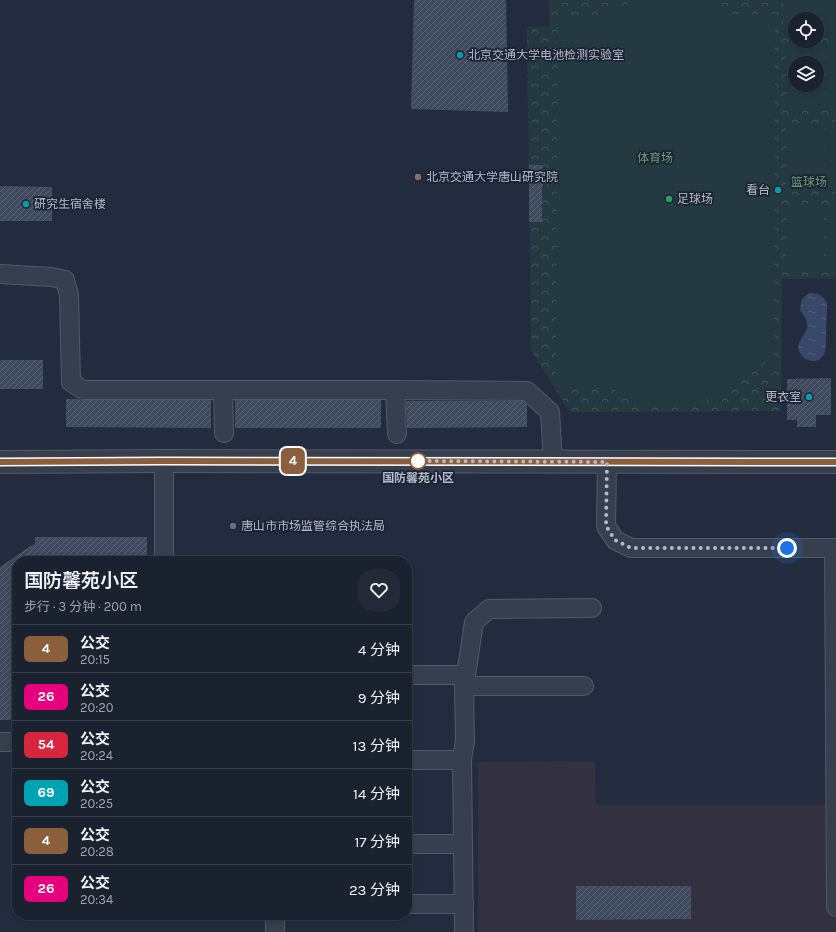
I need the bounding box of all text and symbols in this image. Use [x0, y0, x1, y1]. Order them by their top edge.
map controls [788, 12, 824, 92]
button: locate [788, 12, 824, 48]
place label: 北京交通大学电池检测实验室 [468, 48, 624, 62]
marker: 北京交通大学电池检测实验室 [455, 50, 465, 60]
button: layers [788, 56, 824, 92]
park label: 体育场 [637, 151, 673, 165]
place label: 北京交通大学唐山研究院 [426, 170, 558, 184]
marker: 北京交通大学唐山研究院 [413, 172, 423, 182]
park label: 篮球场 [791, 175, 827, 189]
place label: 看台 [746, 183, 770, 197]
marker: 看台 [773, 185, 783, 195]
place label: 足球场 [677, 192, 713, 206]
marker: 足球场 [664, 194, 674, 204]
place label: 研究生宿舍楼 [34, 197, 106, 211]
marker: 研究生宿舍楼 [21, 199, 31, 209]
place label: 更衣室 [765, 390, 801, 404]
marker: 更衣室 [804, 392, 814, 402]
line badge: 4 [280, 448, 306, 474]
text: 4 [289, 452, 297, 469]
marker: 国防馨苑小区 [409, 452, 427, 470]
place label: 国防馨苑小区 [382, 471, 454, 485]
place label: 唐山市市场监管综合执法局 [241, 519, 385, 533]
marker: 唐山市市场监管综合执法局 [228, 521, 238, 531]
your location [777, 538, 797, 558]
button: heart [358, 569, 400, 611]
text: 国防馨苑小区 [24, 570, 138, 592]
text: 步行 · 3 分钟 · 200 m [24, 599, 142, 614]
text: 公交 [80, 634, 110, 652]
text: 4 [42, 640, 50, 657]
text: 4 分钟 [358, 641, 400, 659]
text: 20:15 [80, 652, 110, 667]
text: 公交 [80, 682, 110, 700]
text: 26 [38, 688, 54, 705]
text: 9 分钟 [358, 689, 400, 707]
text: 20:20 [80, 700, 114, 715]
text: 公交 [80, 730, 110, 748]
text: 54 [38, 736, 54, 753]
text: 13 分钟 [353, 737, 400, 755]
text: 20:24 [80, 748, 113, 763]
text: 公交 [80, 778, 110, 796]
text: 69 [37, 784, 55, 801]
text: 14 分钟 [353, 785, 400, 803]
text: 20:25 [80, 796, 113, 811]
text: 公交 [80, 826, 110, 844]
text: 4 [42, 832, 50, 849]
text: 17 分钟 [354, 833, 400, 851]
text: 20:28 [80, 844, 114, 859]
text: 公交 [80, 874, 110, 892]
text: 26 [38, 880, 54, 897]
text: 23 分钟 [349, 881, 400, 899]
text: 20:34 [80, 892, 113, 907]

